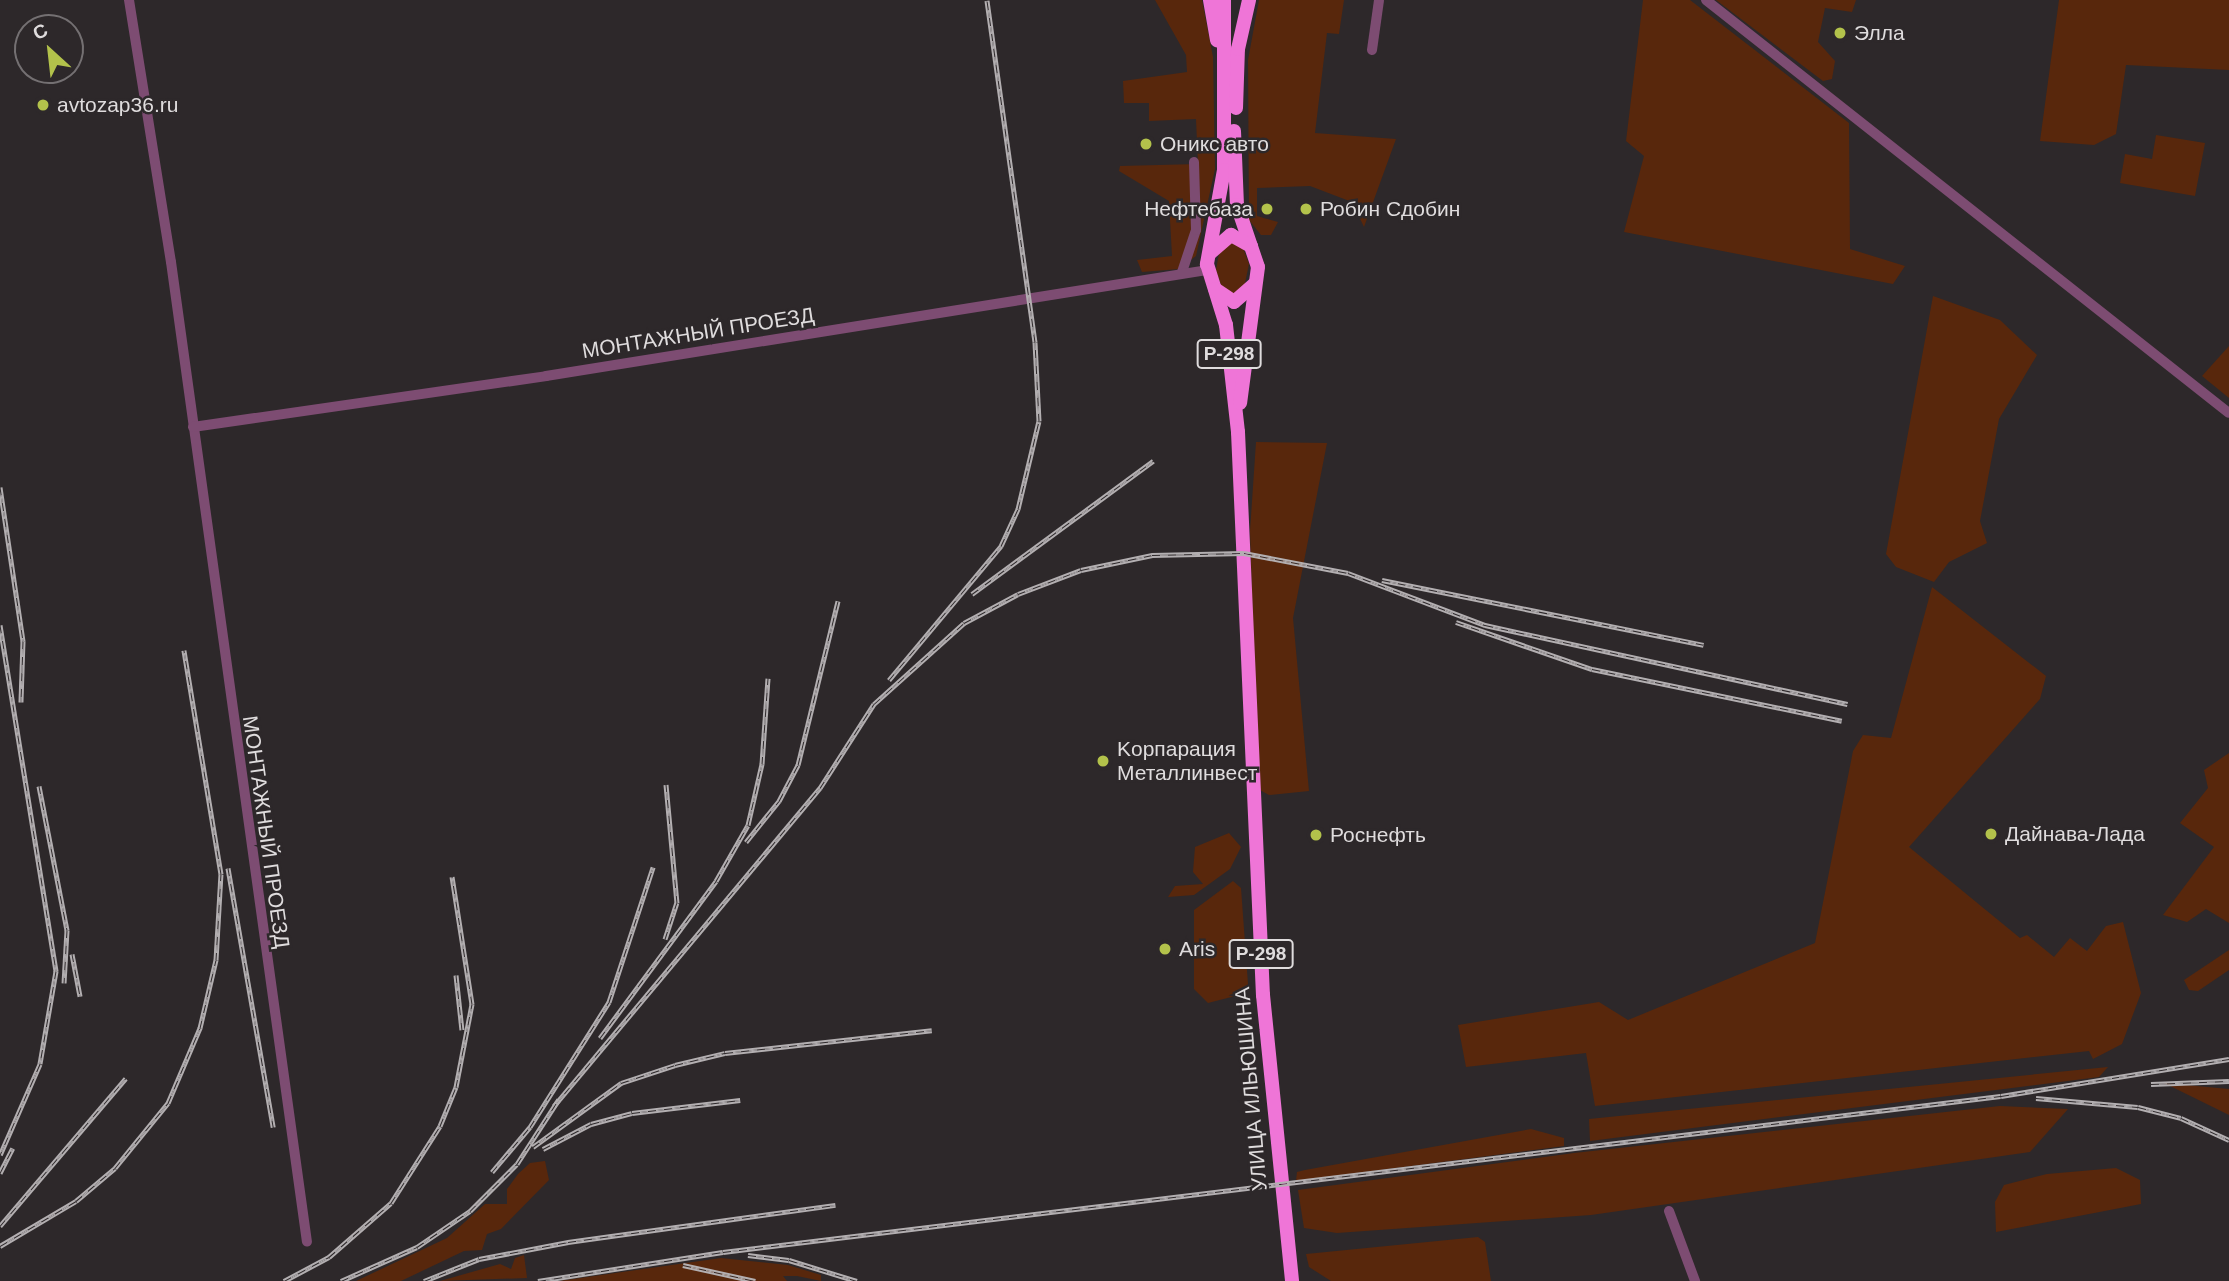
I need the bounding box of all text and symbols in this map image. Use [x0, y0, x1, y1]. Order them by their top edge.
north arrow [14, 14, 84, 84]
text: С [29, 19, 51, 44]
place label: Элла [1854, 20, 1905, 46]
marker: Элла [1832, 25, 1848, 41]
place label: avtozap36.ru [57, 92, 178, 118]
marker: avtozap36.ru [35, 97, 51, 113]
place label: Оникс авто [1160, 131, 1269, 157]
marker: Оникс авто [1138, 136, 1154, 152]
place label: Нефтебаза [1144, 196, 1253, 222]
place label: Робин Сдобин [1320, 196, 1460, 222]
marker: Нефтебаза [1259, 201, 1275, 217]
marker: Робин Сдобин [1298, 201, 1314, 217]
street label: МОНТАЖНЫЙ ПРОЕЗД [580, 302, 816, 364]
road number: Р-298 [1196, 338, 1262, 370]
street label: МОНТАЖНЫЙ ПРОЕЗД [237, 714, 295, 950]
place label: Kорпарация Металлинвест [1117, 736, 1257, 786]
marker: Kорпарация Металлинвест [1095, 753, 1111, 769]
place label: Дайнава-Лада [2005, 821, 2145, 847]
place label: Роснефть [1330, 822, 1426, 848]
marker: Дайнава-Лада [1983, 826, 1999, 842]
marker: Роснефть [1308, 827, 1324, 843]
place label: Aris [1179, 936, 1215, 962]
road number: Р-298 [1228, 938, 1294, 970]
marker: Aris [1157, 941, 1173, 957]
street label: УЛИЦА ИЛЬЮШИНА [1230, 986, 1272, 1192]

